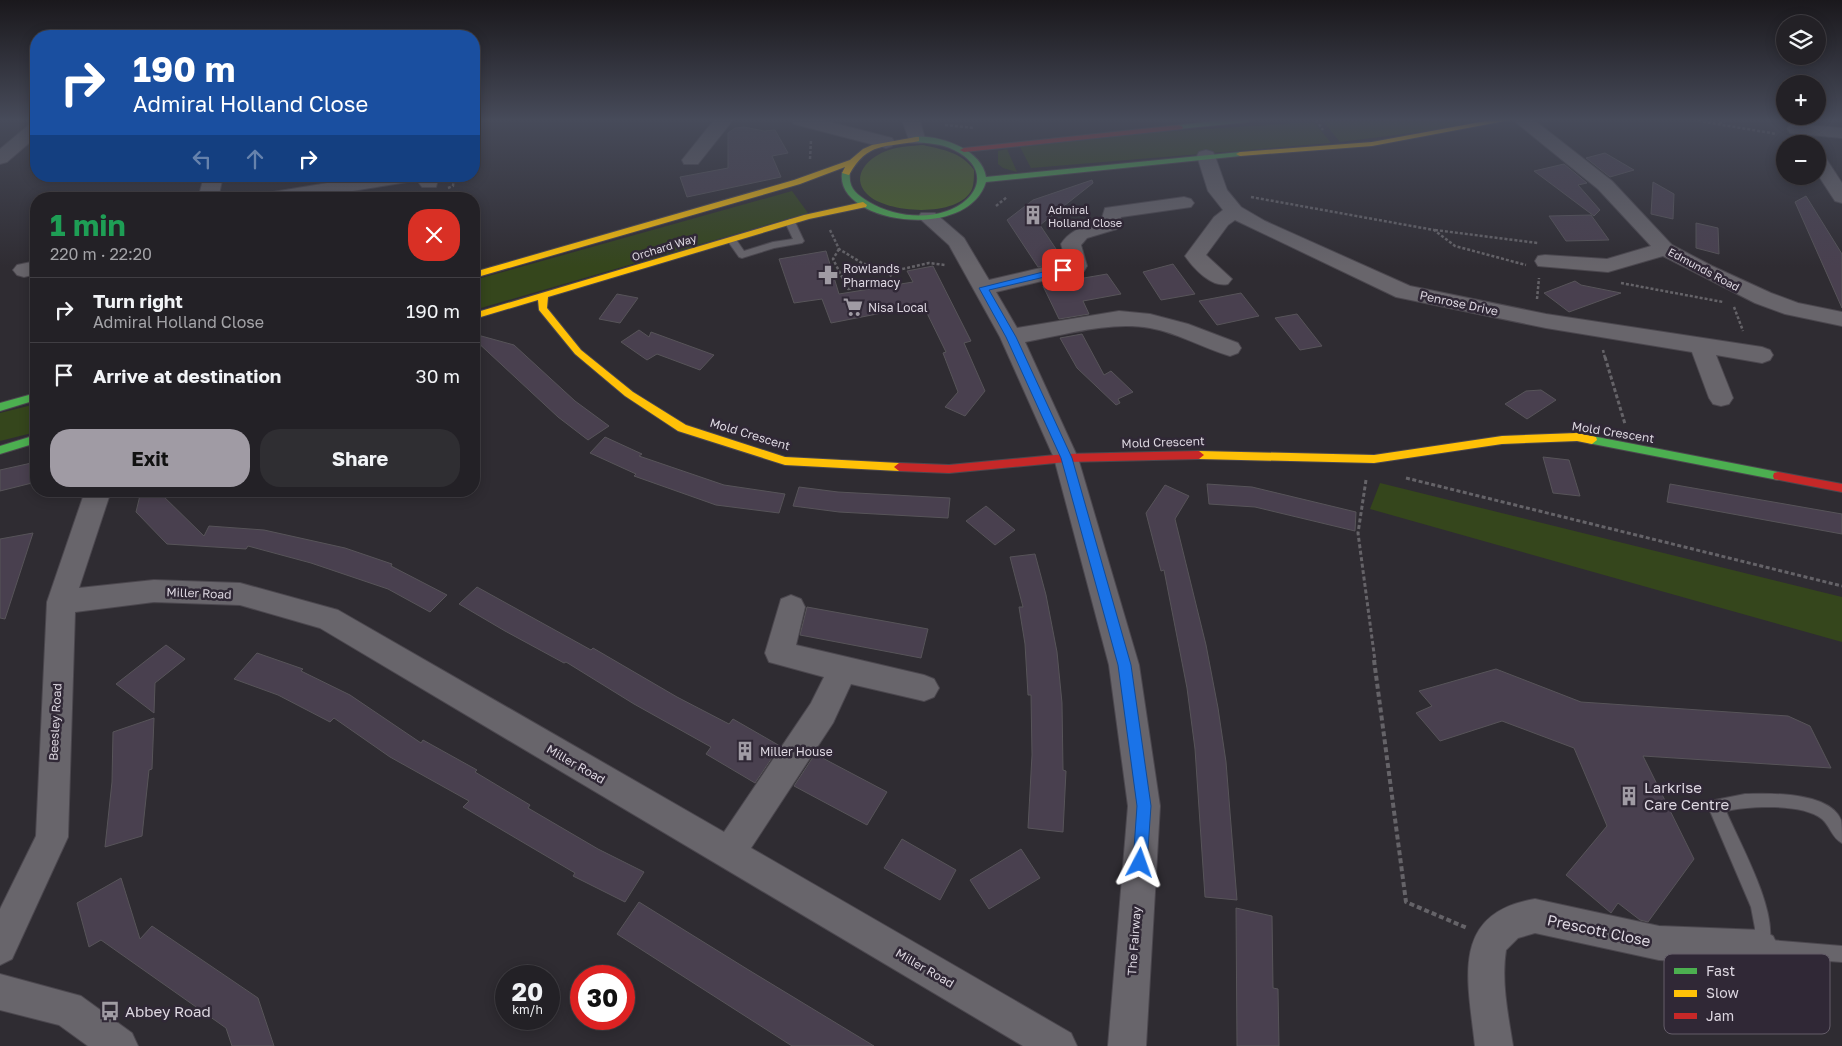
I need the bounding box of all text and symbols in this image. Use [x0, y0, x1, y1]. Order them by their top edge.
map controls [1776, 15, 1826, 185]
button: layers [1776, 15, 1826, 65]
text: 190 m [133, 48, 235, 90]
icon: right [50, 50, 115, 115]
button: + [1776, 75, 1826, 125]
text: Admiral Holland Close [133, 90, 368, 117]
button: − [1776, 135, 1826, 185]
icon: left [188, 145, 216, 173]
icon: ahead [241, 145, 269, 173]
icon: right [294, 145, 322, 173]
place label: Admiral Holland Close [1048, 203, 1122, 229]
building icon: Admiral Holland Close [1022, 204, 1044, 226]
text: 1 min [50, 207, 126, 243]
button: close [408, 209, 460, 261]
street label: Orchard Way [630, 231, 698, 263]
text: 220 m · 22:20 [50, 244, 152, 264]
street label: Edmunds Road [1666, 245, 1742, 293]
pin [1042, 249, 1084, 291]
icon: arrive [1049, 256, 1077, 284]
place label: Rowlands Pharmacy [843, 261, 900, 290]
pharmacy icon: Rowlands Pharmacy [817, 264, 839, 286]
street label: Penrose Drive [1418, 287, 1500, 319]
text: Turn right [93, 289, 183, 312]
icon: right [50, 296, 78, 324]
supermarket icon: Nisa Local [842, 296, 864, 318]
text: 190 m [406, 299, 460, 322]
place label: Nisa Local [868, 300, 928, 315]
text: Admiral Holland Close [93, 312, 264, 332]
icon: arrive [50, 361, 78, 389]
text: Arrive at destination [93, 364, 281, 387]
text: 30 m [416, 364, 460, 387]
street label: Mold Crescent [708, 415, 792, 453]
street label: Mold Crescent [1571, 418, 1655, 446]
button: Exit [50, 429, 250, 487]
button: Share [260, 429, 460, 487]
street label: Mold Crescent [1121, 433, 1205, 451]
street label: Miller Road [166, 584, 232, 602]
street label: Beesley Road [45, 683, 65, 761]
building icon: Miller House [734, 740, 756, 762]
street label: Miller Road [544, 741, 608, 787]
place label: Miller House [760, 744, 833, 759]
place label: Larkrise Care Centre [1644, 778, 1730, 813]
building icon: Larkrise Care Centre [1618, 785, 1640, 807]
position arrow [1113, 836, 1165, 888]
street label: The Fairway [1124, 906, 1144, 976]
street label: Prescott Close [1546, 910, 1653, 950]
street label: Miller Road [893, 945, 957, 991]
legend [1664, 954, 1830, 1034]
text: Fast [1706, 962, 1735, 979]
speed limit sign: 30 [570, 965, 635, 1030]
text: 20 [512, 976, 543, 1007]
text: Slow [1706, 984, 1739, 1001]
bus stop icon: Abbey Road [99, 1000, 121, 1022]
place label: Abbey Road [125, 1002, 211, 1020]
text: km/h [512, 1002, 543, 1017]
text: Jam [1706, 1007, 1734, 1024]

